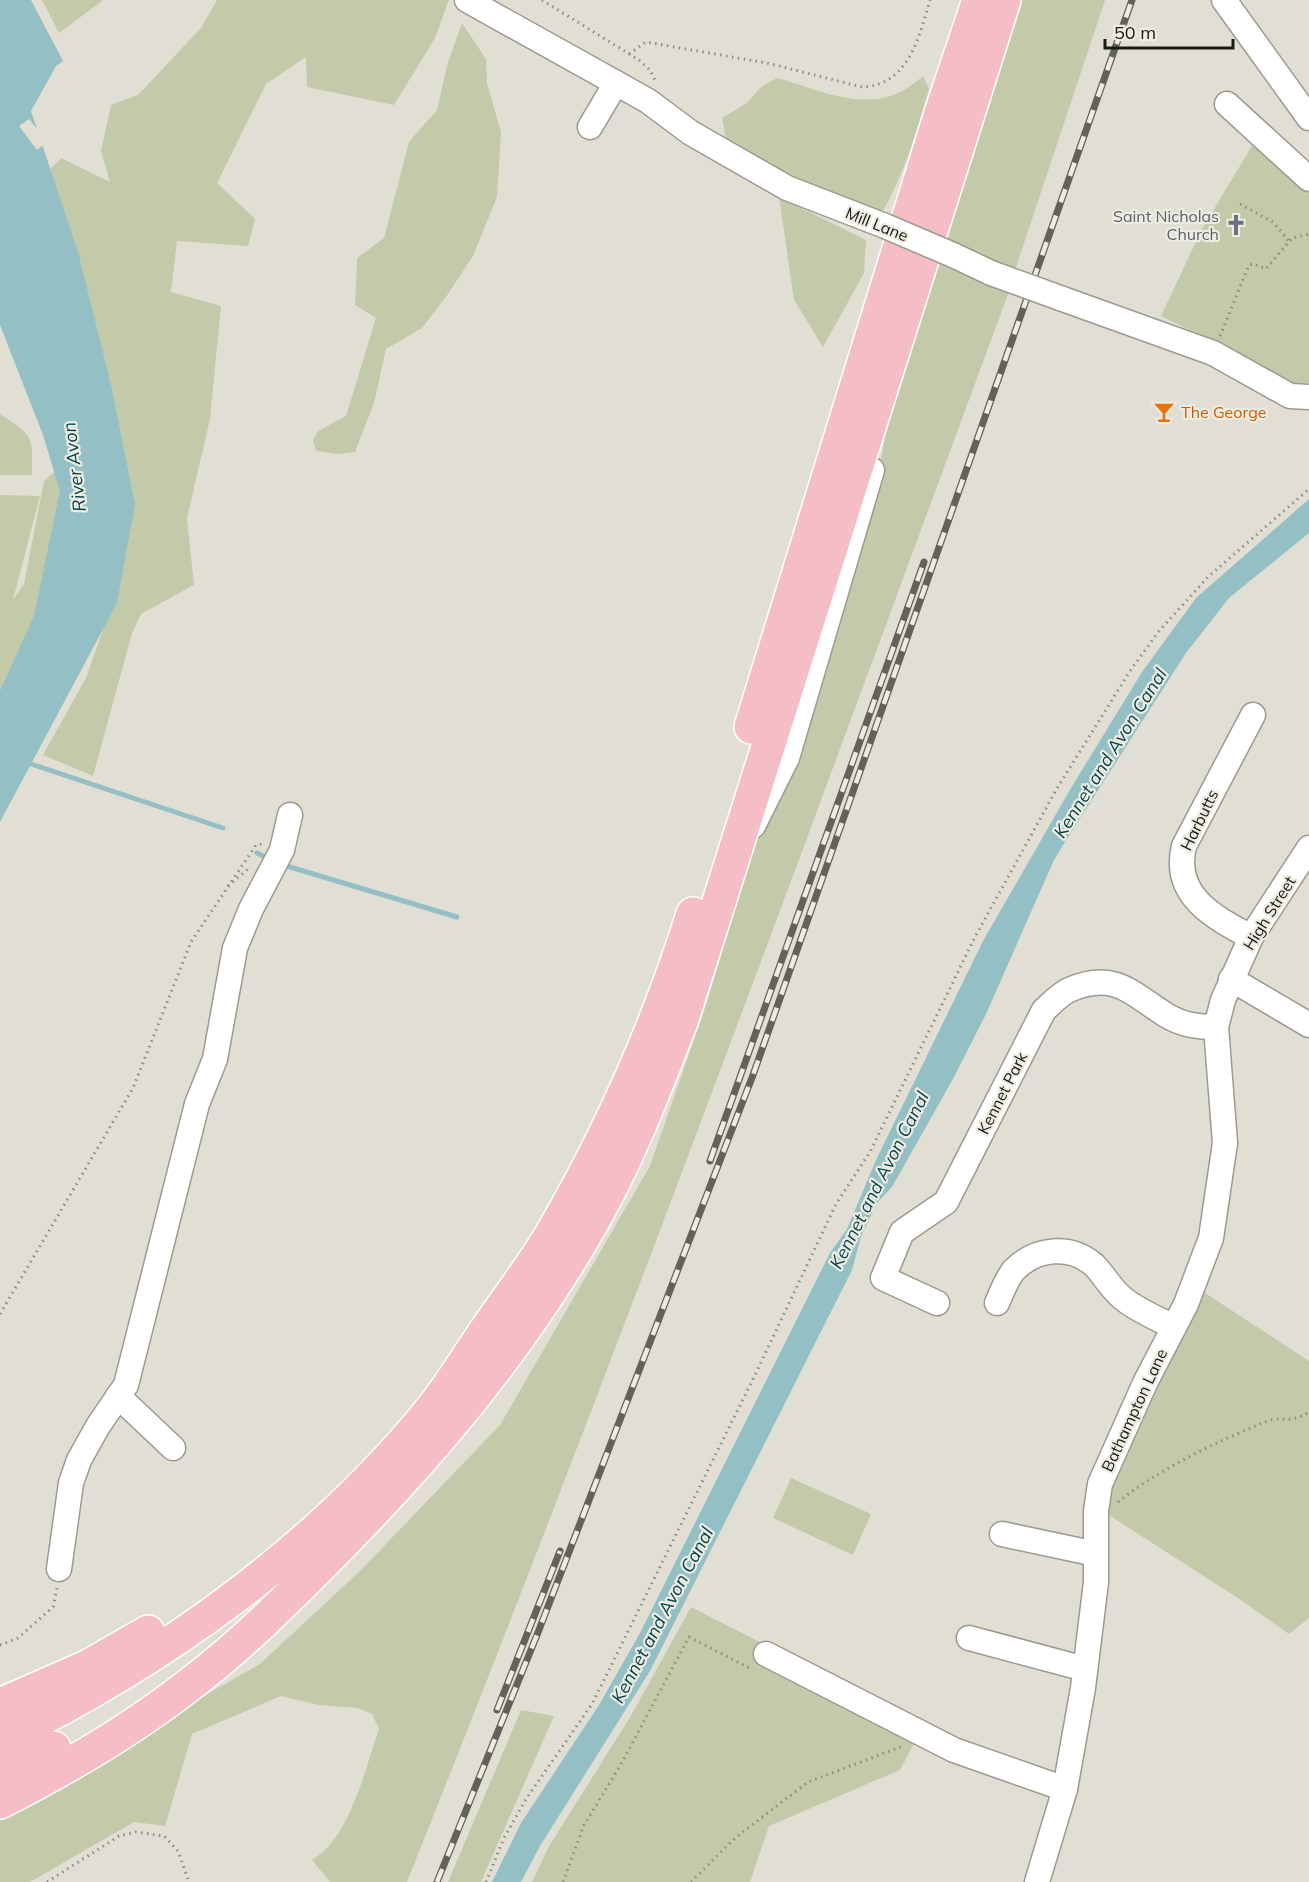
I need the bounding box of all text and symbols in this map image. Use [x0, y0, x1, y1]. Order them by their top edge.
scale bar [1105, 12, 1232, 50]
text: 50 m [1114, 21, 1156, 44]
street label: Mill Lane [843, 202, 911, 246]
place label: Saint Nicholas Church [1113, 206, 1219, 244]
church icon: Saint Nicholas Church [1224, 213, 1248, 237]
bar icon: The George [1152, 400, 1176, 424]
place label: The George [1181, 402, 1267, 422]
water label: River Avon [57, 421, 91, 513]
water label: Kennet and Avon Canal [1048, 663, 1172, 842]
street label: Harbutts [1176, 786, 1222, 854]
street label: High Street [1238, 872, 1300, 954]
street label: Kennet Park [973, 1048, 1032, 1137]
water label: Kennet and Avon Canal [824, 1087, 934, 1272]
street label: Bathampton Lane [1097, 1345, 1171, 1475]
water label: Kennet and Avon Canal [606, 1522, 718, 1707]

